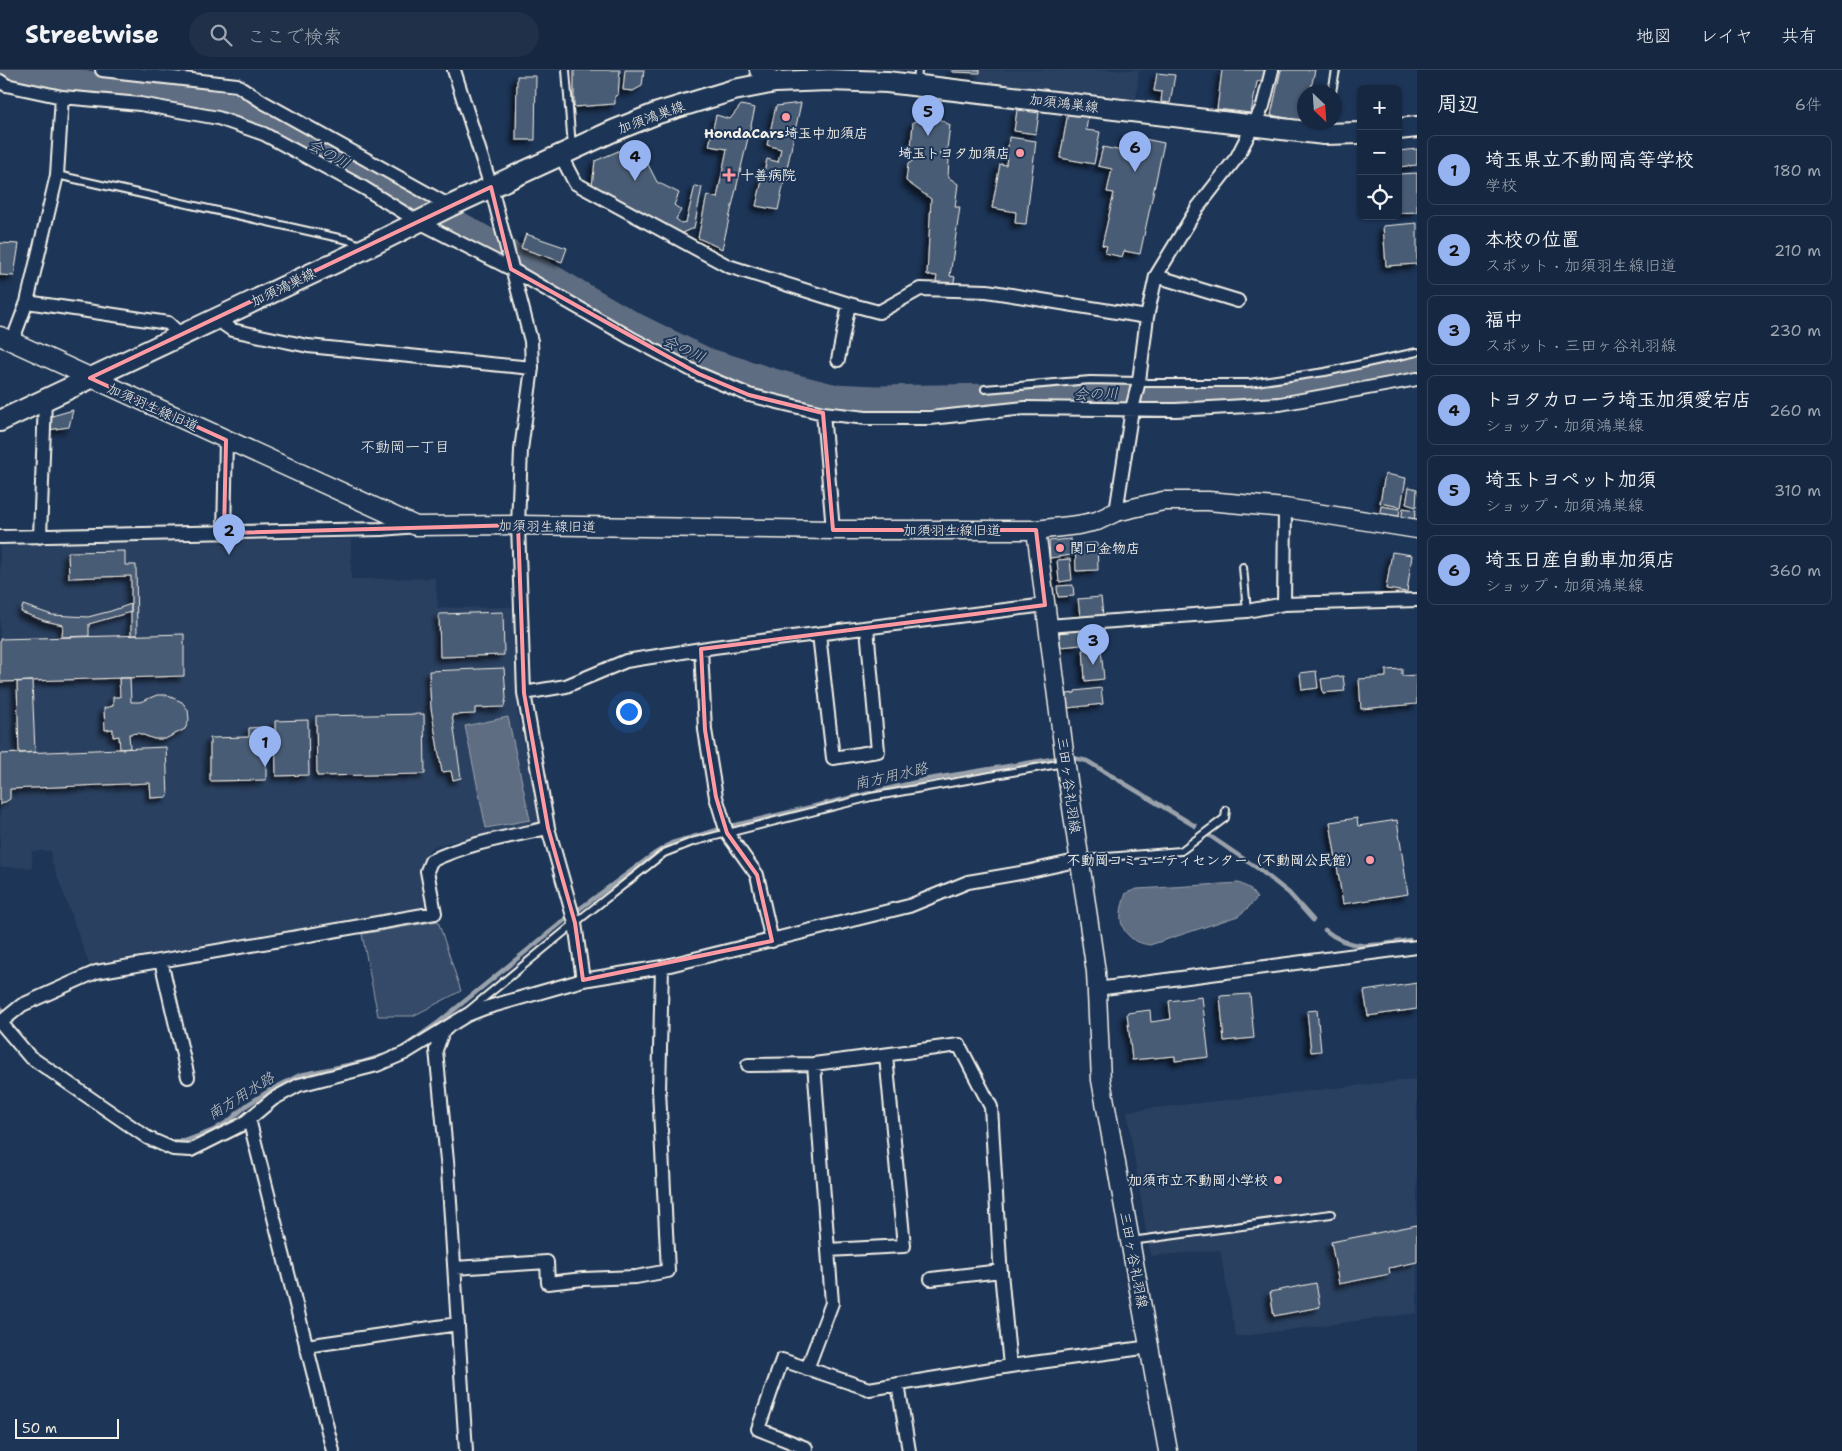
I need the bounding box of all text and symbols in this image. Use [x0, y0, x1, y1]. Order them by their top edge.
search box [189, 12, 539, 57]
text: Streetwise [25, 19, 159, 51]
icon: search [207, 21, 235, 49]
text: ここで検索 [247, 24, 342, 49]
text: 地図 [1636, 24, 1672, 48]
text: レイヤ [1700, 24, 1753, 48]
text: 共有 [1781, 24, 1817, 48]
north arrow [1297, 85, 1342, 130]
map controls [1357, 85, 1402, 220]
button: + [1357, 85, 1402, 130]
street label: 加須鴻巣線 [1028, 90, 1100, 116]
text: 周辺 [1437, 90, 1479, 118]
text: 6件 [1795, 94, 1822, 115]
pin: 5 [912, 95, 944, 136]
street label: 加須鴻巣線 [615, 97, 687, 137]
marker: HondaCars埼玉中加須店 [780, 111, 792, 123]
place label: HondaCars埼玉中加須店 [704, 124, 868, 142]
button: − [1357, 130, 1402, 175]
pin: 6 [1119, 131, 1151, 172]
water label: 会の川 [304, 134, 354, 174]
pin: 4 [619, 140, 651, 181]
place label: 埼玉トヨタ加須店 [898, 144, 1010, 162]
marker: 埼玉トヨタ加須店 [1014, 147, 1026, 159]
text: 埼玉県立不動岡高等学校 [1485, 147, 1694, 172]
text: 1 [1450, 160, 1458, 181]
text: 180 m [1773, 160, 1821, 181]
place label: 十善病院 [740, 166, 796, 184]
marker: 十善病院 [722, 168, 736, 182]
button: locate [1357, 175, 1402, 220]
text: 学校 [1485, 175, 1517, 196]
text: 本校の位置 [1485, 227, 1580, 252]
text: 2 [1448, 240, 1460, 261]
text: 210 m [1774, 240, 1821, 261]
text: スポット · 加須羽生線旧道 [1485, 255, 1676, 276]
street label: 加須鴻巣線 [248, 264, 318, 310]
text: 福中 [1485, 307, 1523, 332]
text: 3 [1448, 320, 1460, 341]
text: 230 m [1769, 320, 1821, 341]
water label: 会の川 [659, 330, 709, 368]
text: スポット · 三田ヶ谷礼羽線 [1485, 335, 1676, 356]
street label: 加須羽生線旧道 [105, 379, 201, 435]
water label: 会の川 [1073, 384, 1119, 404]
text: トヨタカローラ埼玉加須愛宕店 [1485, 387, 1751, 412]
text: 4 [1448, 400, 1460, 421]
text: 260 m [1769, 400, 1821, 421]
text: ショップ · 加須鴻巣線 [1485, 415, 1644, 436]
district label: 不動岡一丁目 [360, 437, 450, 457]
text: 埼玉トヨペット加須 [1485, 467, 1656, 492]
text: 5 [1449, 480, 1459, 501]
text: 310 m [1774, 480, 1821, 501]
text: ショップ · 加須鴻巣線 [1485, 495, 1644, 516]
pin: 2 [213, 514, 245, 555]
street label: 加須羽生線旧道 [498, 516, 596, 536]
street label: 加須羽生線旧道 [903, 521, 1001, 539]
place label: 関口金物店 [1070, 539, 1140, 557]
marker: 関口金物店 [1054, 542, 1066, 554]
text: 埼玉日産自動車加須店 [1485, 547, 1675, 572]
text: 6 [1448, 560, 1460, 581]
text: 360 m [1769, 560, 1821, 581]
text: ショップ · 加須鴻巣線 [1485, 575, 1644, 596]
pin: 3 [1077, 624, 1109, 665]
your location [616, 699, 642, 725]
pin: 1 [249, 726, 281, 767]
street label: 三田ヶ谷礼羽線 [1053, 735, 1085, 835]
water label: 南方用水路 [852, 758, 931, 794]
place label: 不動岡コミュニティセンター（不動岡公民館） [1067, 851, 1360, 869]
marker: 不動岡コミュニティセンター（不動岡公民館） [1364, 854, 1376, 866]
water label: 南方用水路 [204, 1067, 279, 1124]
place label: 加須市立不動岡小学校 [1128, 1171, 1268, 1189]
marker: 加須市立不動岡小学校 [1272, 1174, 1284, 1186]
street label: 三田ヶ谷礼羽線 [1116, 1210, 1152, 1310]
scale bar [15, 1416, 119, 1439]
text: 50 m [22, 1419, 57, 1437]

